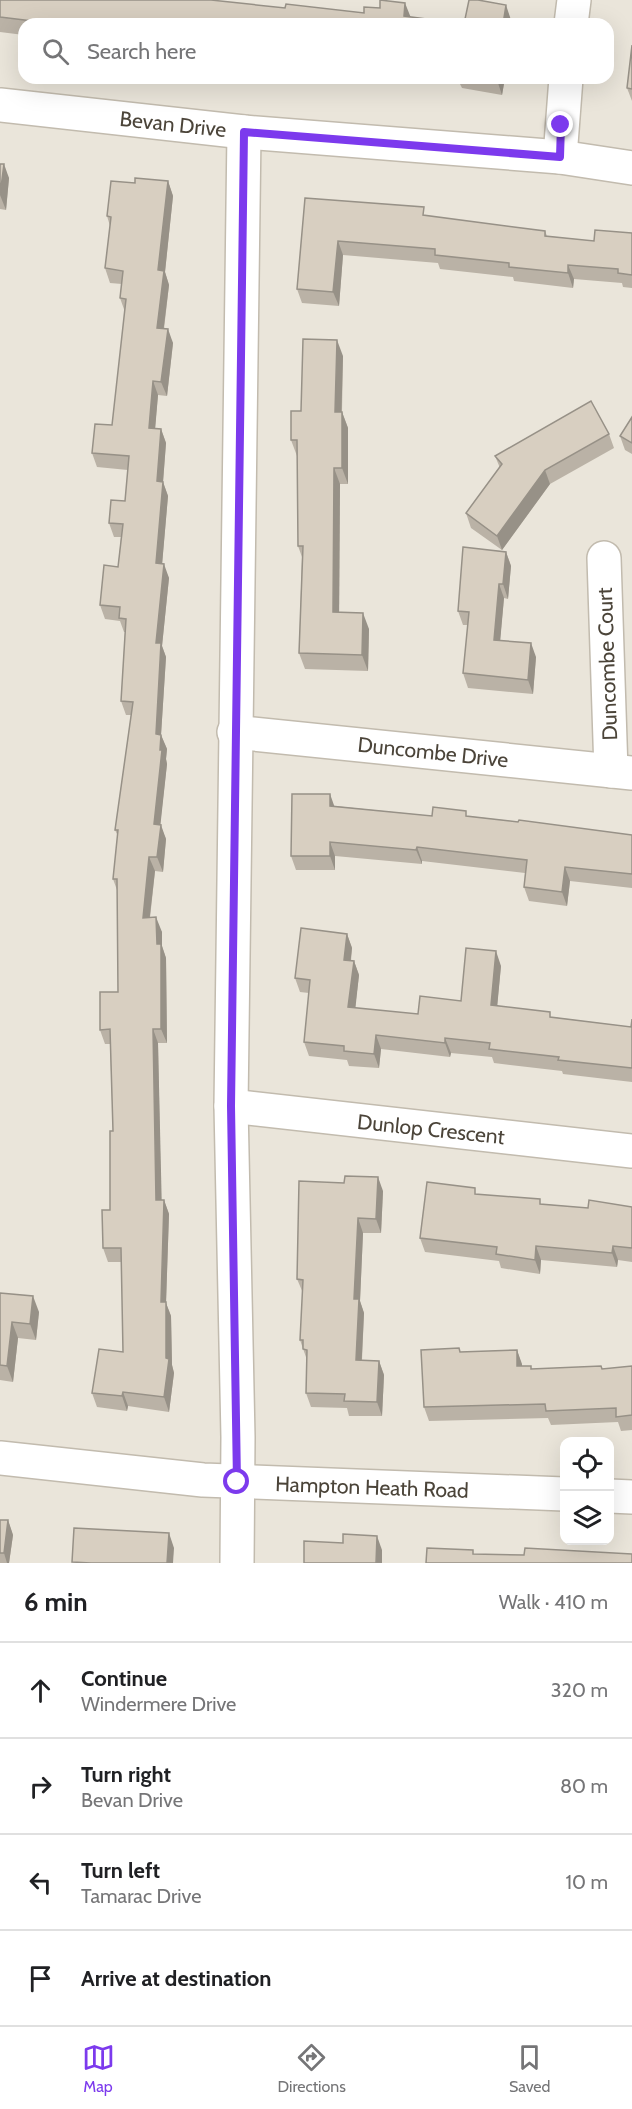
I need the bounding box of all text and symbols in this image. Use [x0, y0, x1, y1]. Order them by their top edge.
search box [18, 18, 614, 84]
icon: search [39, 35, 72, 68]
text: Search here [87, 38, 196, 65]
street label: Bevan Drive [118, 106, 228, 142]
route end [547, 111, 573, 137]
street label: Duncombe Court [592, 587, 622, 741]
street label: Duncombe Drive [356, 732, 510, 772]
street label: Dunlop Crescent [356, 1109, 506, 1149]
map controls [560, 1437, 614, 1545]
button: locate [560, 1437, 614, 1491]
route start [223, 1468, 249, 1494]
street label: Hampton Heath Road [275, 1471, 469, 1503]
button: layers [560, 1491, 614, 1545]
text: 6 min [24, 1586, 88, 1618]
text: Walk · 410 m [499, 1590, 608, 1614]
text: Continue [81, 1665, 167, 1692]
icon: ahead [24, 1674, 57, 1707]
text: 320 m [551, 1678, 608, 1702]
text: Windermere Drive [81, 1692, 236, 1716]
text: Turn right [81, 1761, 171, 1788]
icon: right [24, 1770, 57, 1803]
text: 80 m [560, 1774, 608, 1798]
text: Bevan Drive [81, 1788, 183, 1812]
text: Turn left [81, 1857, 160, 1884]
icon: left [24, 1866, 57, 1899]
text: 10 m [565, 1870, 608, 1894]
text: Tamarac Drive [81, 1884, 201, 1908]
icon: arrive [24, 1962, 57, 1995]
text: Arrive at destination [81, 1965, 271, 1992]
tab: Map [82, 2041, 115, 2096]
tab: Directions [278, 2041, 346, 2096]
tab: Saved [509, 2041, 550, 2096]

